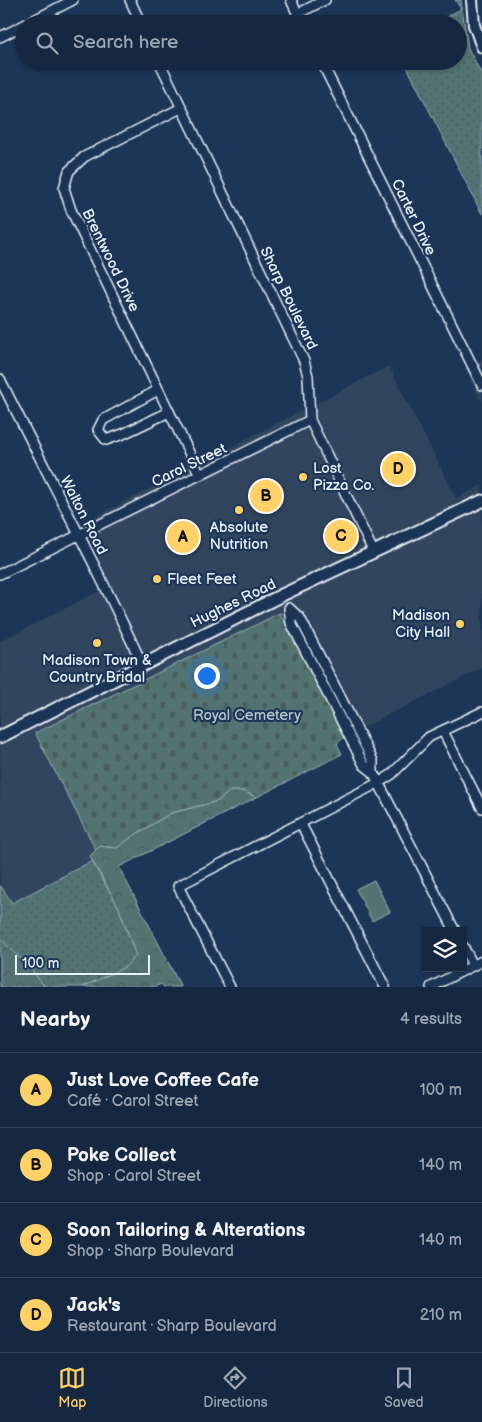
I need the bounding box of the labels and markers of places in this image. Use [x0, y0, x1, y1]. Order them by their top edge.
pin: D [382, 450, 414, 488]
place label: Lost Pizza Co. [313, 459, 374, 495]
marker: Lost Pizza Co. [297, 471, 309, 483]
pin: B [250, 477, 282, 515]
marker: Absolute Nutrition [233, 504, 245, 516]
pin: C [325, 517, 357, 555]
pin: A [167, 518, 199, 556]
place label: Absolute Nutrition [210, 518, 268, 554]
place label: Fleet Feet [167, 570, 237, 589]
marker: Fleet Feet [151, 573, 163, 585]
place label: Madison City Hall [392, 606, 450, 642]
marker: Madison City Hall [454, 618, 466, 630]
marker: Madison Town & Country Bridal [91, 637, 103, 649]
place label: Madison Town & Country Bridal [42, 651, 152, 687]

